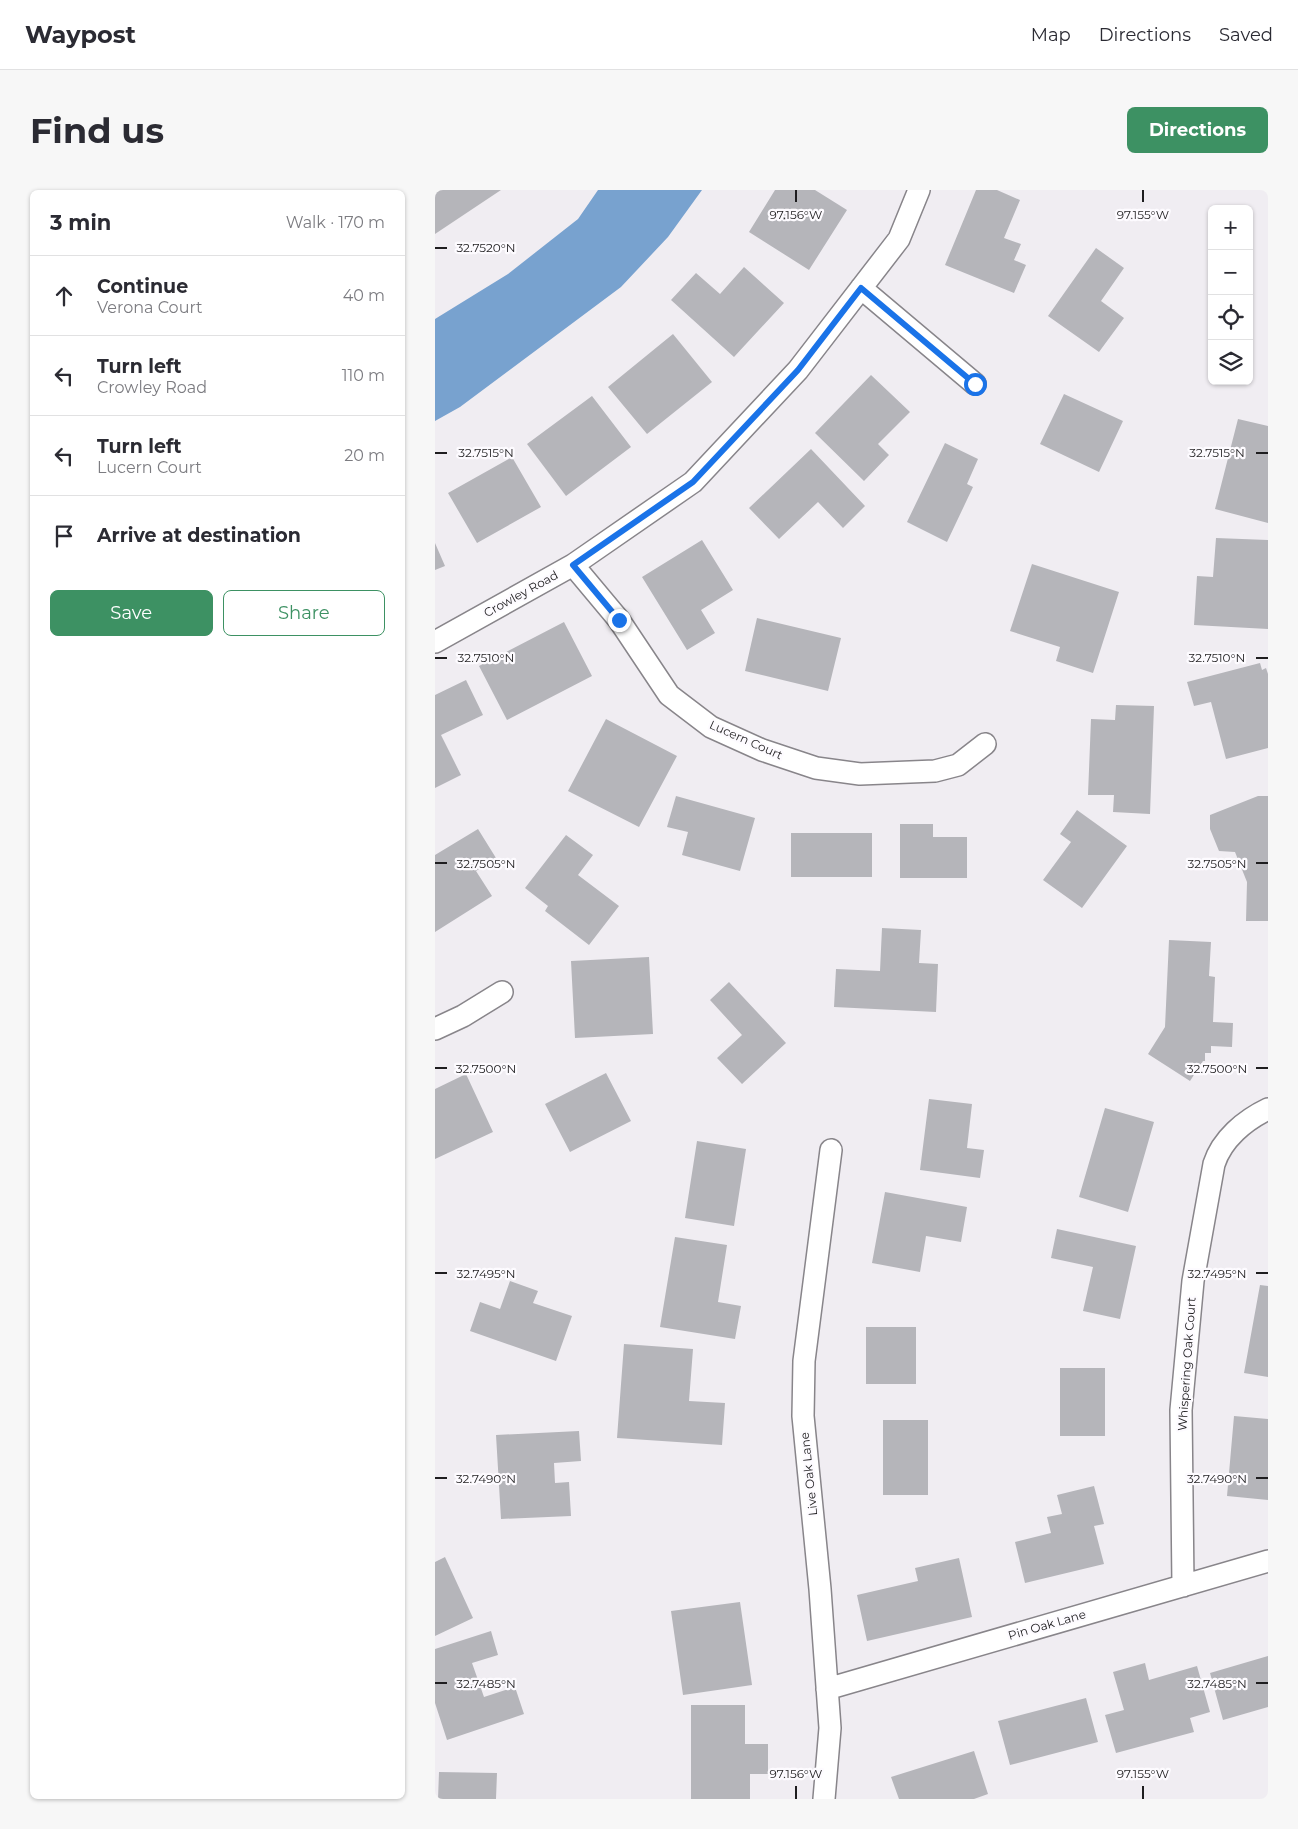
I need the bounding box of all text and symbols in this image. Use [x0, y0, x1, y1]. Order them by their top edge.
text: Waypost [25, 20, 136, 49]
text: Map [1031, 24, 1071, 46]
text: Directions [1099, 24, 1191, 46]
text: Saved [1219, 24, 1273, 46]
button: Directions [1127, 107, 1268, 153]
text: Find us [30, 109, 164, 152]
map controls [1208, 205, 1253, 385]
button: + [1208, 205, 1253, 250]
text: 97.156°W [770, 207, 822, 222]
text: 97.155°W [1117, 207, 1169, 222]
text: 3 min [50, 210, 111, 235]
text: Walk · 170 m [286, 213, 385, 232]
text: 32.7520°N [456, 240, 516, 255]
button: − [1208, 250, 1253, 295]
text: Continue [97, 275, 188, 298]
icon: ahead [50, 282, 78, 310]
text: 40 m [343, 286, 385, 305]
button: locate [1208, 295, 1253, 340]
text: Verona Court [97, 298, 203, 317]
button: layers [1208, 340, 1253, 385]
text: Turn left [97, 355, 182, 378]
icon: left [50, 362, 78, 390]
text: 110 m [342, 366, 385, 385]
route start [964, 373, 987, 396]
text: Crowley Road [97, 378, 207, 397]
text: Turn left [97, 435, 182, 458]
icon: left [50, 442, 78, 470]
text: 32.7515°N [458, 445, 514, 460]
text: 32.7515°N [1189, 445, 1245, 460]
text: 20 m [344, 446, 385, 465]
text: Lucern Court [97, 458, 202, 477]
icon: arrive [50, 522, 78, 550]
text: Arrive at destination [97, 524, 301, 547]
street label: Crowley Road [481, 567, 560, 620]
button: Save [50, 590, 213, 636]
button: Share [223, 590, 385, 636]
route end [608, 609, 631, 632]
text: 32.7510°N [458, 650, 514, 665]
text: 32.7510°N [1189, 650, 1245, 665]
street label: Lucern Court [707, 717, 785, 762]
text: 32.7505°N [456, 856, 516, 871]
text: 32.7505°N [1187, 856, 1247, 871]
text: 32.7500°N [456, 1061, 516, 1076]
text: 32.7500°N [1187, 1061, 1247, 1076]
text: 32.7495°N [457, 1266, 515, 1281]
text: 32.7495°N [1188, 1266, 1246, 1281]
street label: Whispering Oak Court [1174, 1296, 1199, 1431]
street label: Live Oak Lane [797, 1431, 820, 1517]
text: 32.7490°N [456, 1471, 516, 1486]
text: 32.7490°N [1187, 1471, 1247, 1486]
street label: Pin Oak Lane [1006, 1606, 1087, 1643]
text: 32.7485°N [456, 1676, 516, 1691]
text: 32.7485°N [1187, 1676, 1247, 1691]
text: 97.156°W [770, 1766, 822, 1781]
text: 97.155°W [1117, 1766, 1169, 1781]

